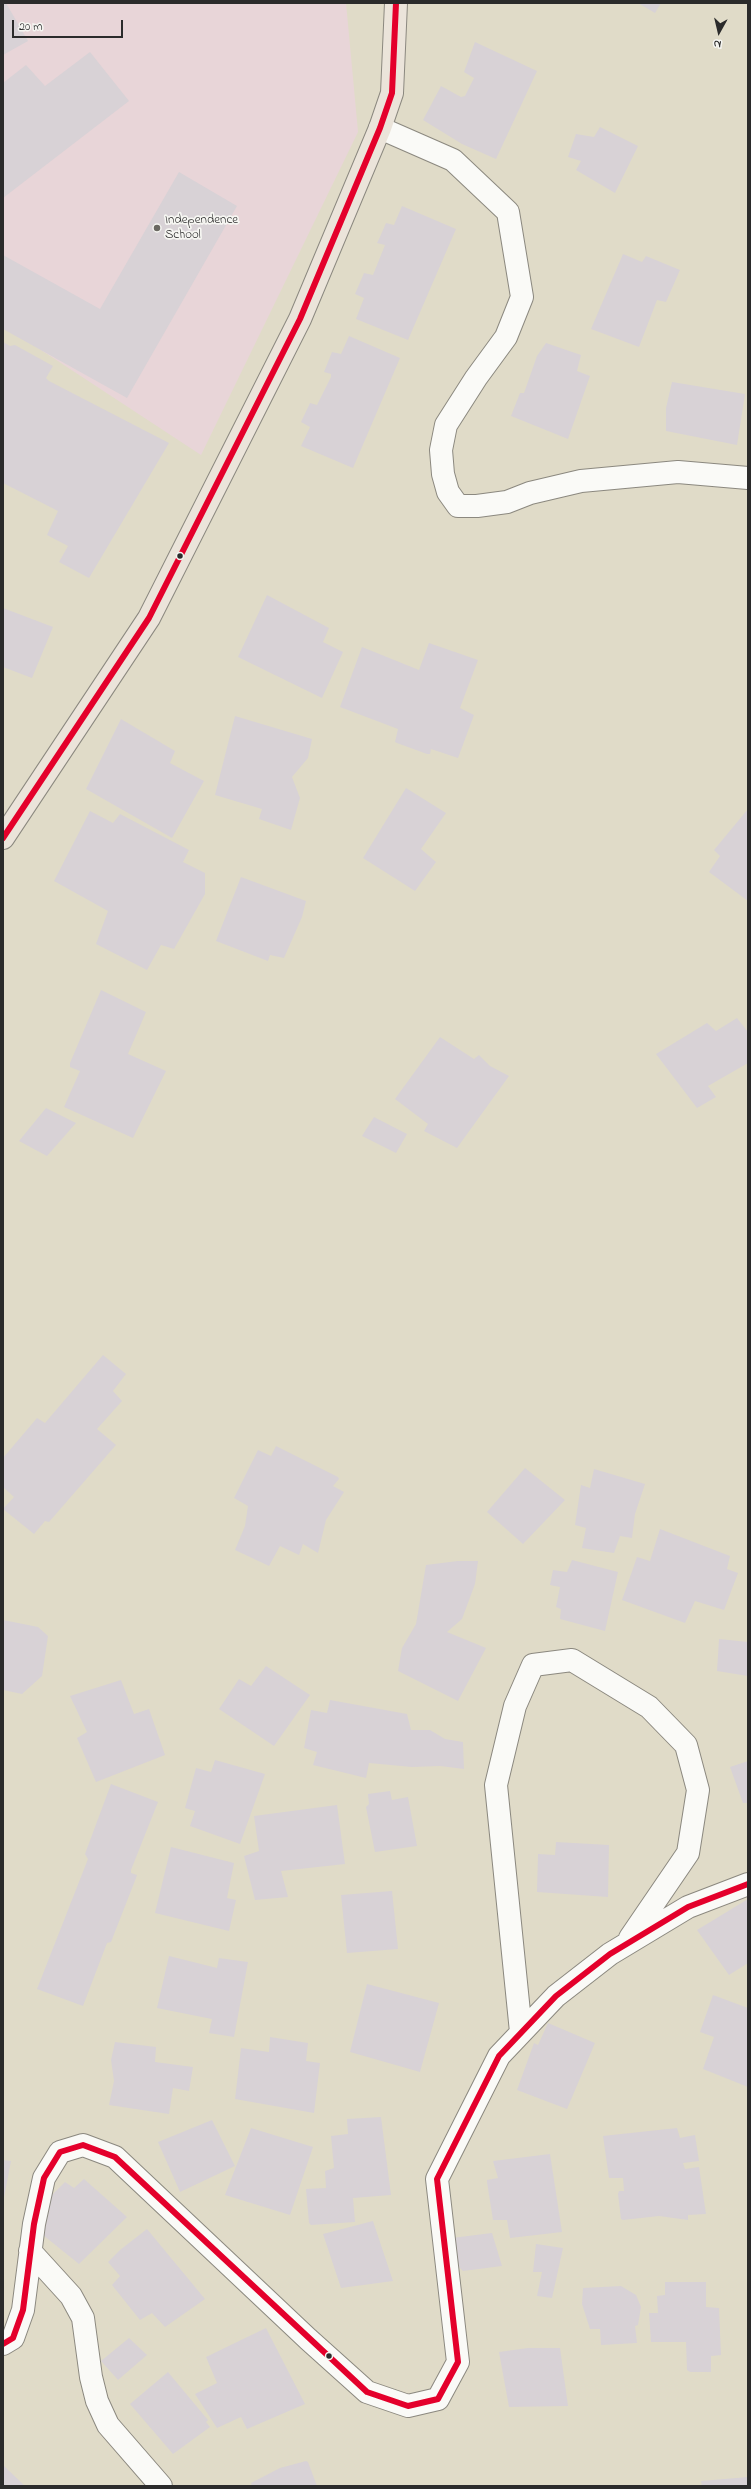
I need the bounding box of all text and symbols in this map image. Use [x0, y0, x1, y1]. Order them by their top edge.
scale bar [14, 12, 125, 38]
north arrow [699, 12, 739, 52]
text: 20 m [19, 18, 42, 36]
text: N [713, 35, 722, 52]
place label: Independence School [165, 213, 238, 244]
marker: Independence School [152, 223, 162, 233]
unlabelled marker [175, 551, 185, 561]
unlabelled marker [324, 2351, 334, 2361]

